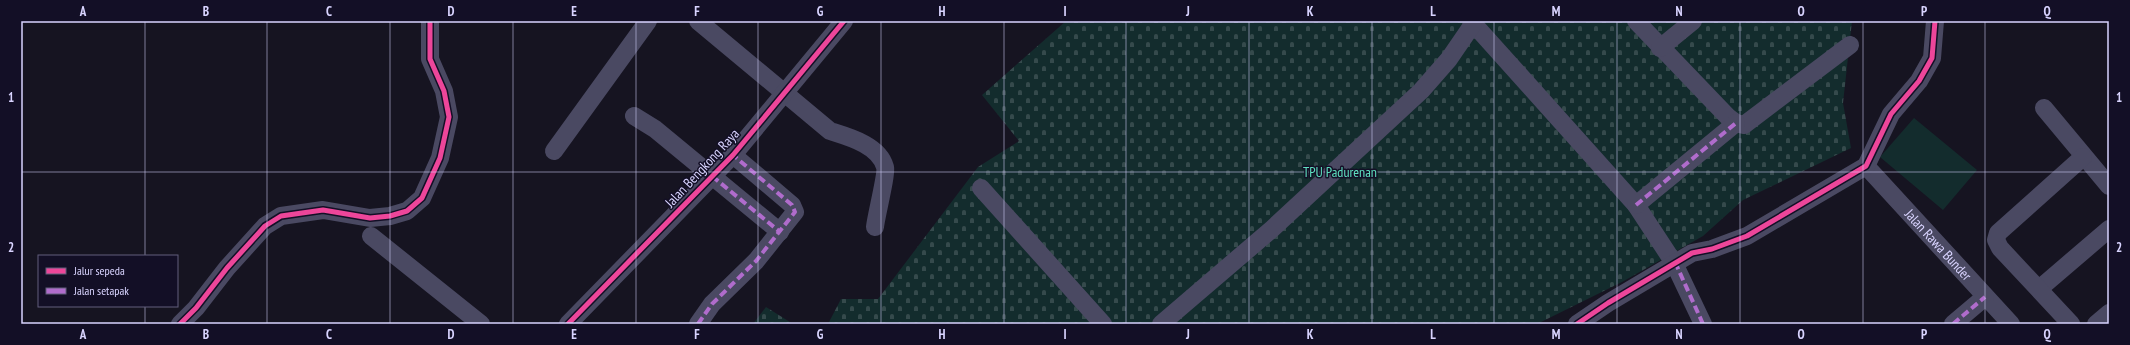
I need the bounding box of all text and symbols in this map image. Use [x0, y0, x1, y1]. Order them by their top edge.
text: A [79, 3, 87, 20]
text: B [203, 3, 209, 20]
text: C [326, 3, 332, 20]
text: D [448, 3, 455, 20]
text: E [571, 3, 577, 20]
text: F [694, 3, 700, 20]
text: G [817, 3, 824, 20]
text: H [939, 3, 946, 20]
text: I [1063, 3, 1067, 20]
text: J [1185, 3, 1190, 20]
text: K [1307, 3, 1314, 20]
text: L [1430, 3, 1436, 20]
text: M [1552, 3, 1561, 20]
text: N [1675, 3, 1683, 20]
text: O [1797, 3, 1805, 20]
text: P [1921, 3, 1927, 20]
text: Q [2043, 3, 2051, 20]
text: 1 [8, 89, 14, 106]
text: 1 [2116, 89, 2122, 106]
street label: Jalan Bengkong Raya [660, 125, 743, 212]
park label: TPU Padurenan [1303, 163, 1377, 181]
street label: Jalan Rawa Bunder [1900, 205, 1976, 284]
text: 2 [8, 239, 14, 256]
text: 2 [2116, 239, 2122, 256]
legend [38, 255, 178, 307]
text: Jalur sepeda [73, 263, 125, 278]
text: Jalan setapak [73, 283, 129, 298]
text: A [79, 326, 87, 343]
text: B [203, 326, 209, 343]
text: C [326, 326, 332, 343]
text: D [448, 326, 455, 343]
text: E [571, 326, 577, 343]
text: F [694, 326, 700, 343]
text: G [817, 326, 824, 343]
text: H [939, 326, 946, 343]
text: I [1063, 326, 1067, 343]
text: J [1185, 326, 1190, 343]
text: K [1307, 326, 1314, 343]
text: L [1430, 326, 1436, 343]
text: M [1552, 326, 1561, 343]
text: N [1675, 326, 1683, 343]
text: O [1797, 326, 1805, 343]
text: P [1921, 326, 1927, 343]
text: Q [2043, 326, 2051, 343]

